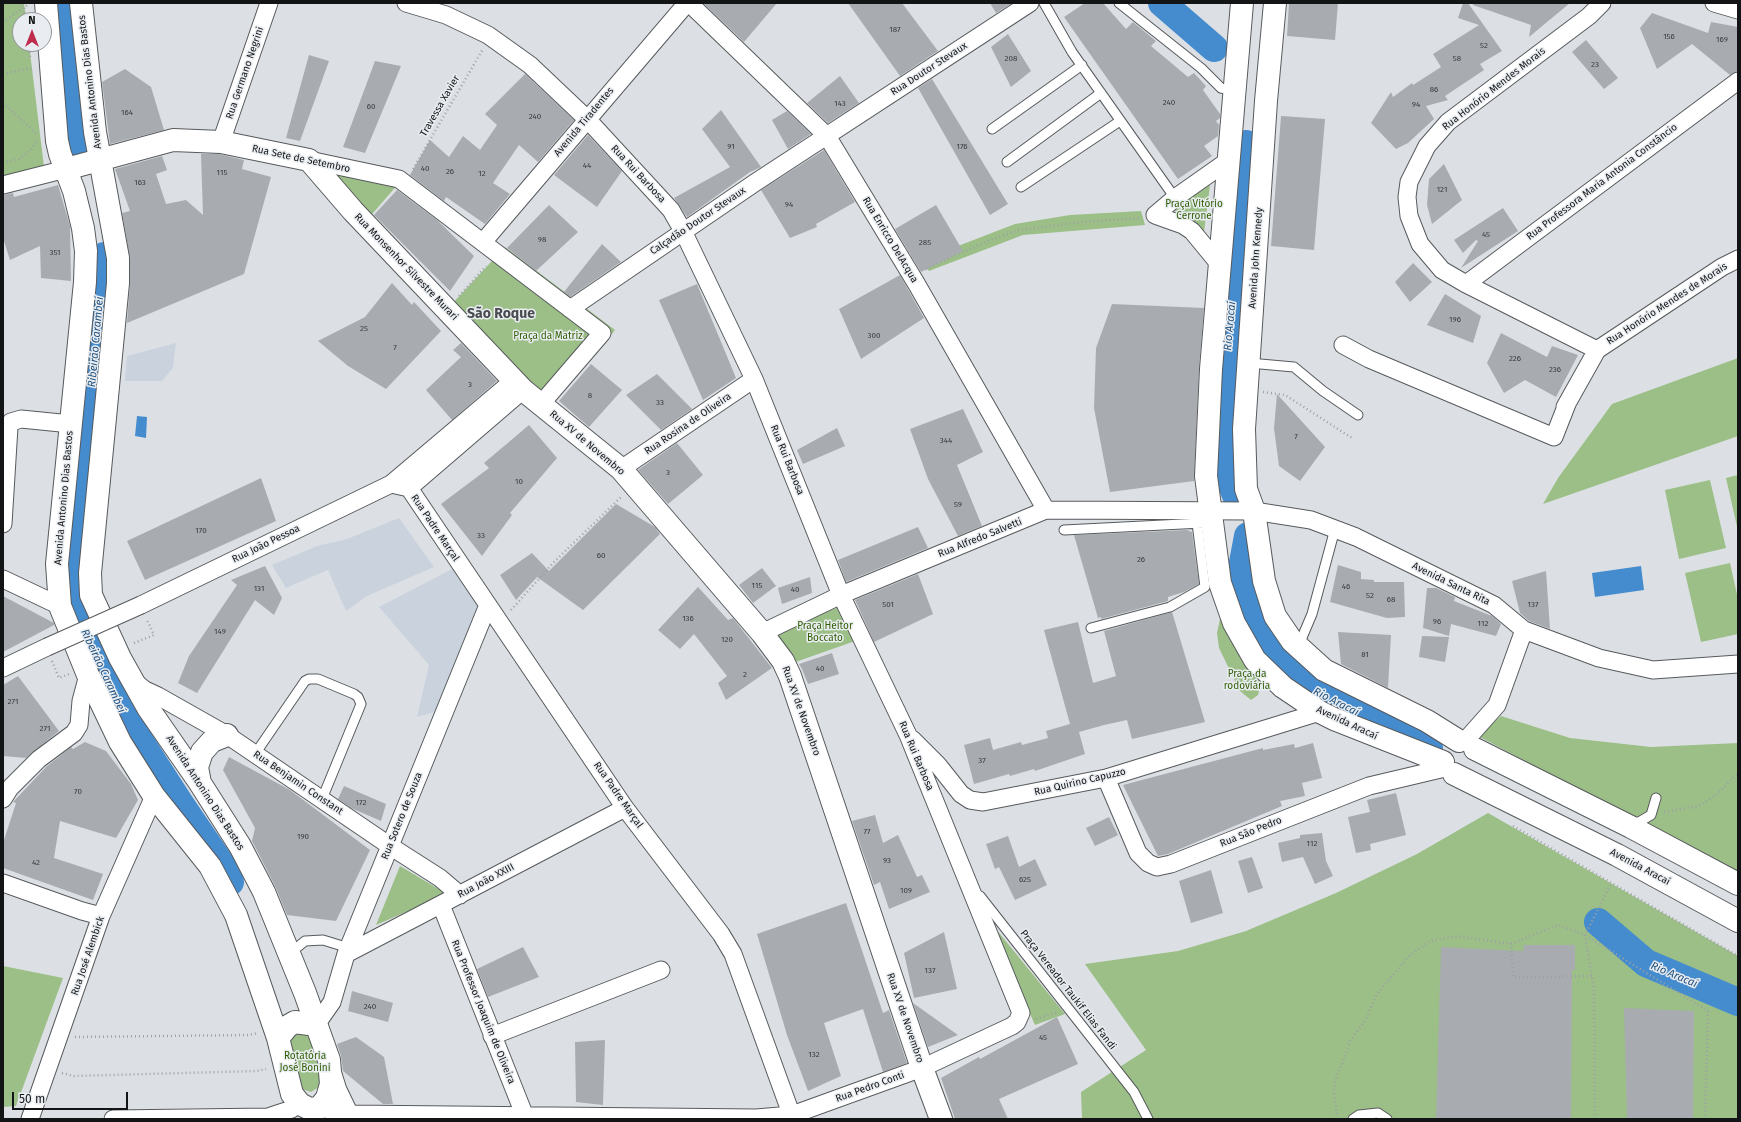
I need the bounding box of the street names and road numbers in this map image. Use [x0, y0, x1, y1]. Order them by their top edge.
street label: Avenida Antonino Dias Bastos [76, 14, 104, 150]
street label: Rua Germano Negrini [224, 25, 266, 121]
street label: Rua Doutor Stevaux [888, 40, 970, 98]
street label: Rua Honório Mendes Morais [1440, 45, 1548, 133]
street label: Travessa Xavier [418, 73, 462, 139]
street label: Avenida Tiradentes [552, 85, 616, 159]
street label: Rua Professora Maria Antonia Constâncio [1524, 121, 1680, 243]
street label: Rua Sete de Setembro [251, 143, 351, 175]
street label: Rua Rui Barbosa [608, 143, 668, 205]
street label: Calçadão Doutor Stevaux [648, 184, 748, 258]
street label: Rua Enricco DelAcqua [860, 195, 920, 285]
street label: Avenida John Kennedy [1246, 207, 1266, 309]
street label: Rua Monsenhor Silvestre Murari [352, 211, 460, 323]
street label: Rua Honório Mendes de Morais [1604, 260, 1730, 348]
street label: Rua Rosina de Oliveira [642, 391, 734, 457]
street label: Rua XV de Novembro [547, 408, 627, 478]
street label: Rua Rui Barbosa [767, 423, 807, 497]
street label: Avenida Antonino Dias Bastos [52, 430, 76, 566]
street label: Rua Padre Marçal [408, 492, 462, 564]
street label: Rua Alfredo Salvetti [936, 516, 1024, 560]
street label: Rua João Pessoa [230, 522, 302, 566]
street label: Avenida Santa Rita [1410, 560, 1492, 608]
street label: Rua XV de Novembro [779, 665, 823, 757]
street label: Avenida Aracaí [1314, 704, 1380, 742]
street label: Rua Rui Barbosa [896, 719, 936, 793]
street label: Avenida Antonino Dias Bastos [163, 733, 247, 853]
street label: Rua Benjamin Constant [251, 748, 345, 818]
street label: Rua Padre Marçal [591, 760, 645, 830]
street label: Rua Quirino Capuzzo [1033, 766, 1127, 798]
street label: Rua Sotero de Souza [379, 771, 425, 861]
street label: Rua São Pedro [1218, 814, 1284, 850]
street label: Avenida Aracaí [1608, 846, 1672, 888]
street label: Rua João XXIII [456, 861, 516, 901]
street label: Rua José Alembick [69, 915, 107, 997]
street label: Praça Vereador Taukif Elias Fandi [1017, 928, 1119, 1052]
street label: Rua Professor Joaquim de Oliveira [449, 938, 517, 1086]
street label: Rua XV de Novembro [884, 971, 926, 1065]
street label: Rua Pedro Conti [834, 1069, 906, 1105]

